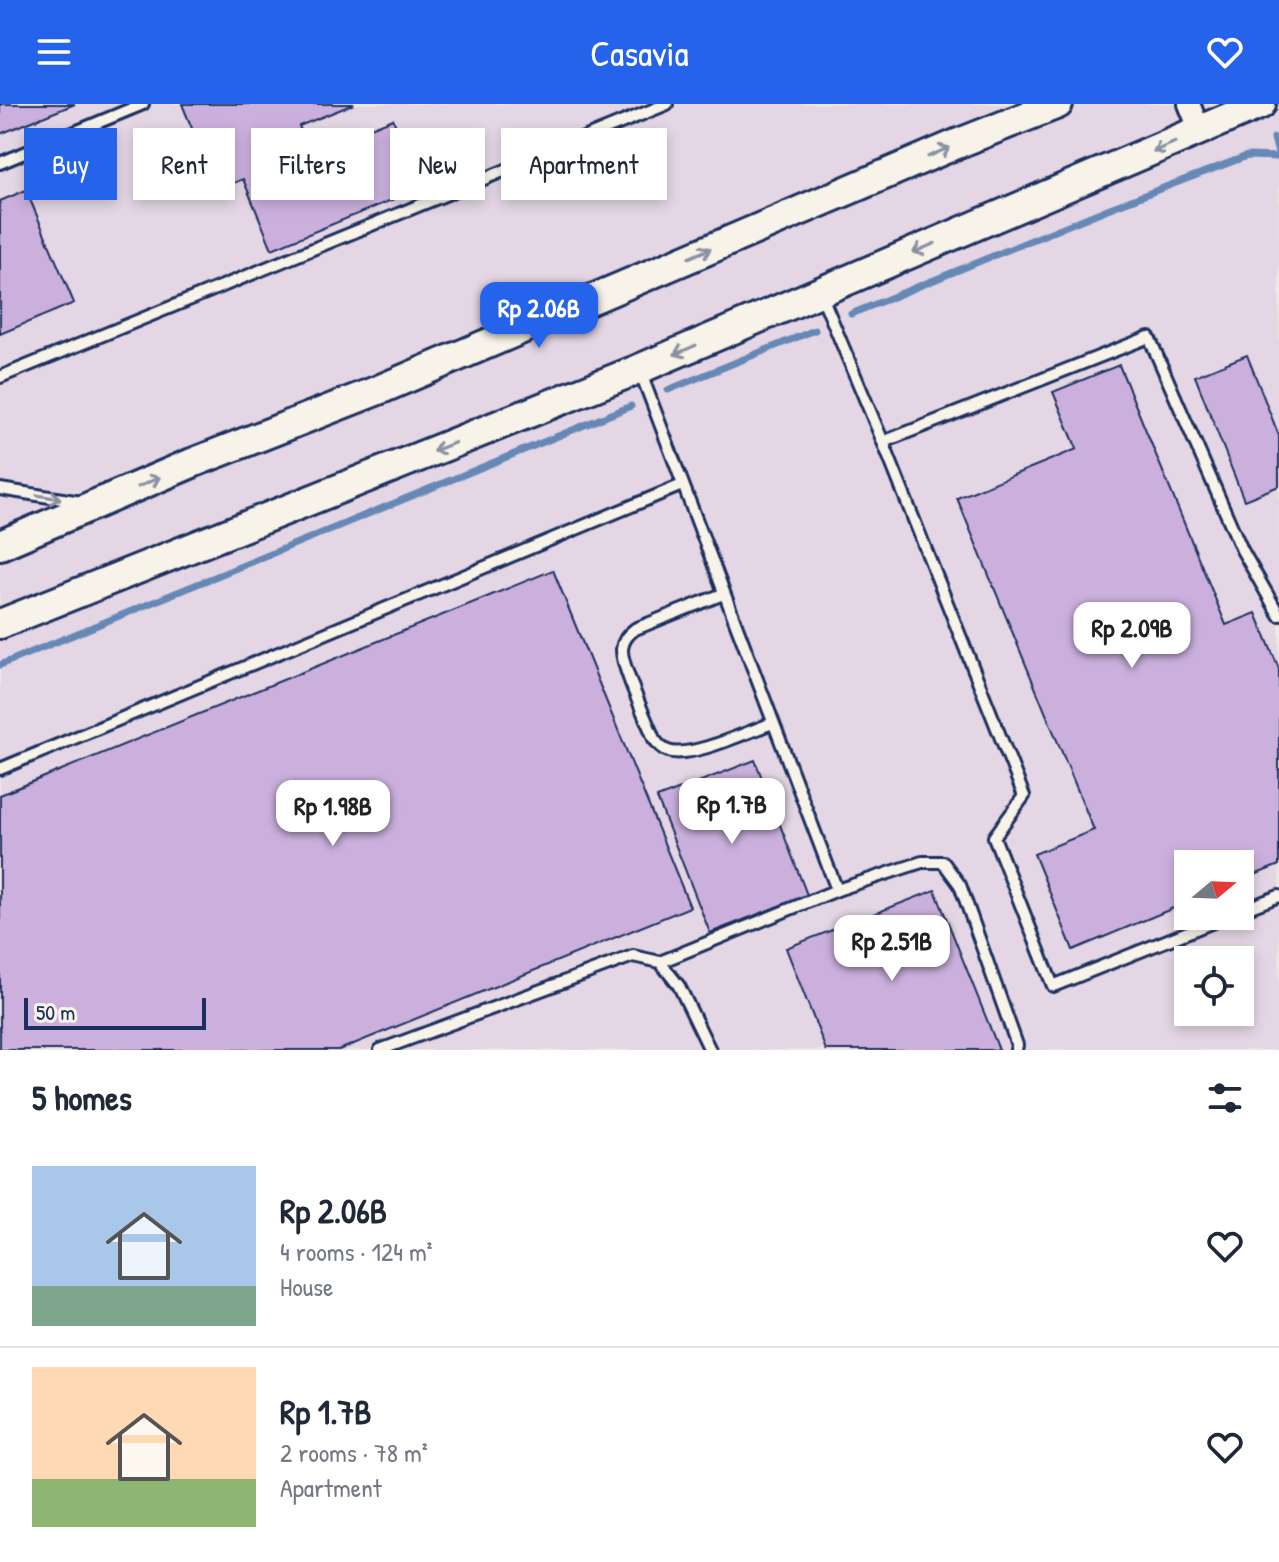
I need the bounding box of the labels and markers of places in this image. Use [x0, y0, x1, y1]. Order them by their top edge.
pin: Rp 2.06B [456, 282, 622, 350]
pin: Rp 2.09B [1049, 602, 1215, 670]
pin: Rp 1.7B [658, 778, 806, 846]
pin: Rp 1.98B [250, 780, 416, 848]
pin: Rp 2.51B [809, 915, 975, 983]

